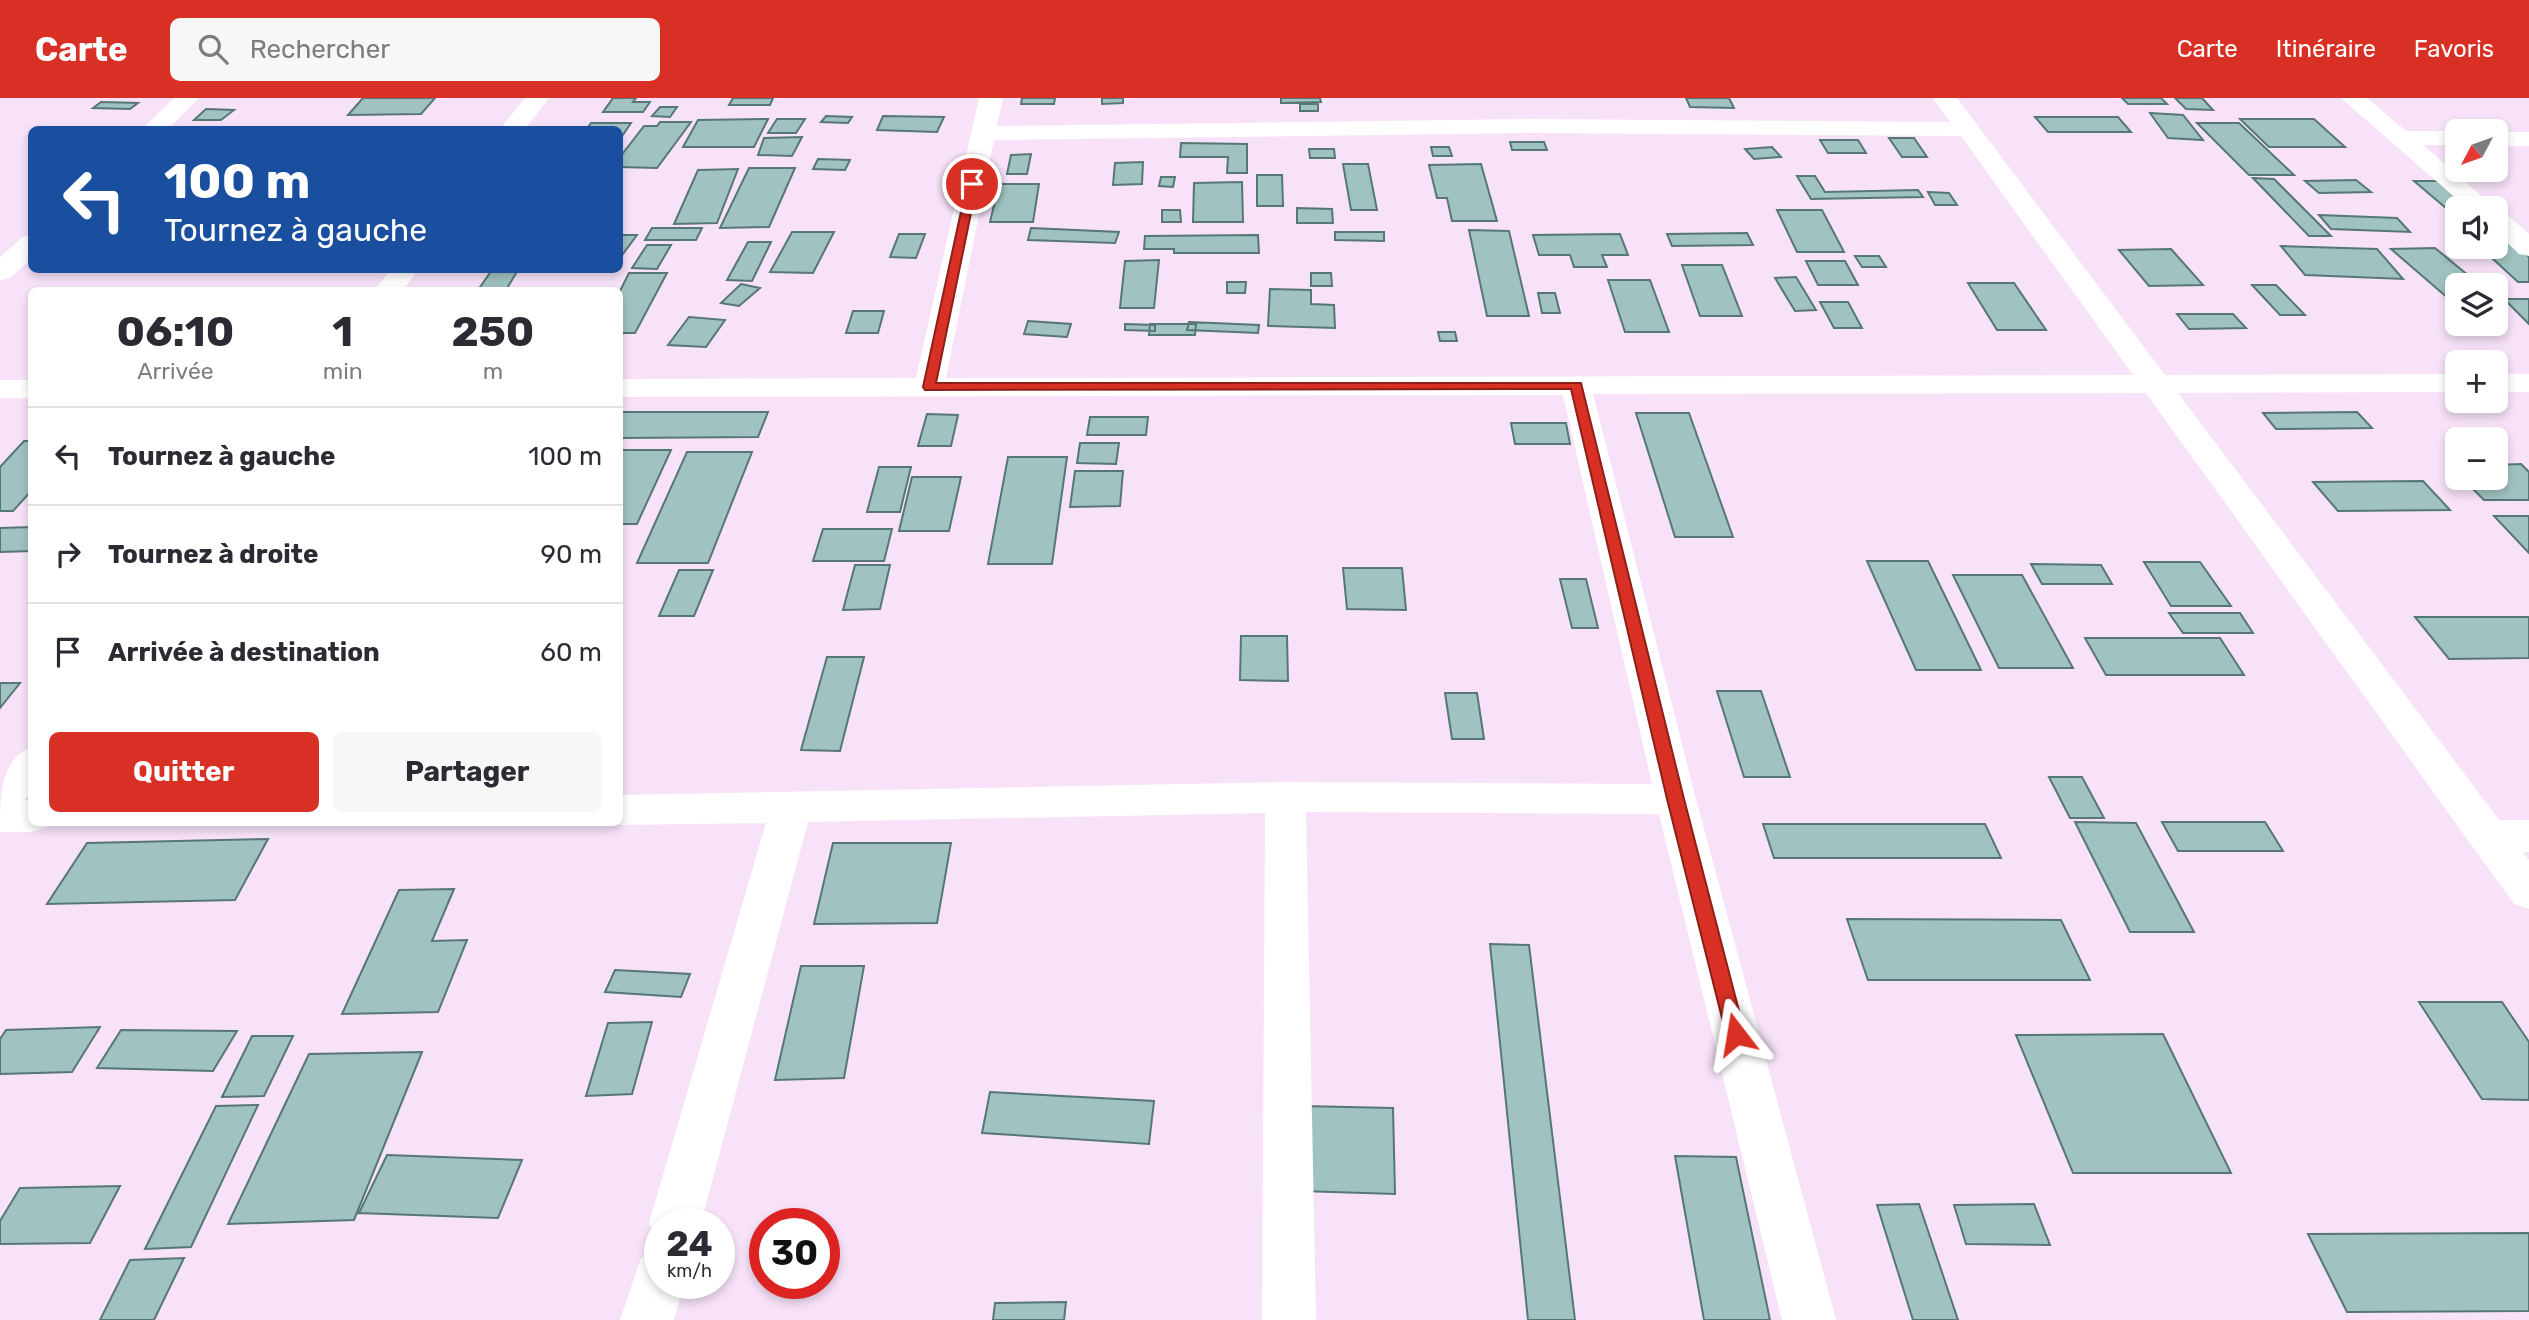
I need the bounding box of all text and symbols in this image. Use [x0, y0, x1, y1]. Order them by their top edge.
search box [170, 18, 660, 81]
text: Carte [35, 30, 128, 69]
icon: search [194, 30, 232, 68]
text: Rechercher [250, 34, 390, 65]
text: Carte [2177, 35, 2238, 63]
text: Itinéraire [2276, 35, 2376, 63]
text: Favoris [2414, 35, 2494, 63]
north arrow [2445, 119, 2508, 182]
map controls [2445, 119, 2508, 490]
text: 100 m [164, 152, 310, 210]
icon: left [49, 154, 140, 245]
pin [942, 154, 1002, 214]
icon: arrive [953, 165, 991, 203]
button: sound [2445, 196, 2508, 259]
text: Tournez à gauche [164, 211, 427, 249]
button: layers [2445, 273, 2508, 336]
text: 06:10 [117, 307, 234, 357]
text: 1 [332, 307, 353, 357]
text: 250 [451, 307, 534, 357]
button: + [2445, 350, 2508, 413]
text: Arrivée [137, 357, 214, 385]
text: min [323, 357, 363, 385]
text: m [483, 357, 503, 385]
button: − [2445, 427, 2508, 490]
icon: left [49, 437, 87, 475]
text: Tournez à gauche [108, 441, 336, 472]
text: 100 m [528, 441, 602, 472]
icon: right [49, 535, 87, 573]
text: Tournez à droite [108, 539, 318, 570]
text: 90 m [541, 539, 602, 570]
icon: arrive [49, 633, 87, 671]
text: Arrivée à destination [108, 637, 380, 668]
text: 60 m [540, 637, 602, 668]
button: Quitter [49, 732, 319, 812]
button: Partager [333, 732, 602, 812]
position arrow [1699, 997, 1773, 1071]
speed limit sign: 30 [749, 1208, 840, 1299]
text: 24 [666, 1223, 713, 1265]
text: km/h [667, 1260, 712, 1282]

